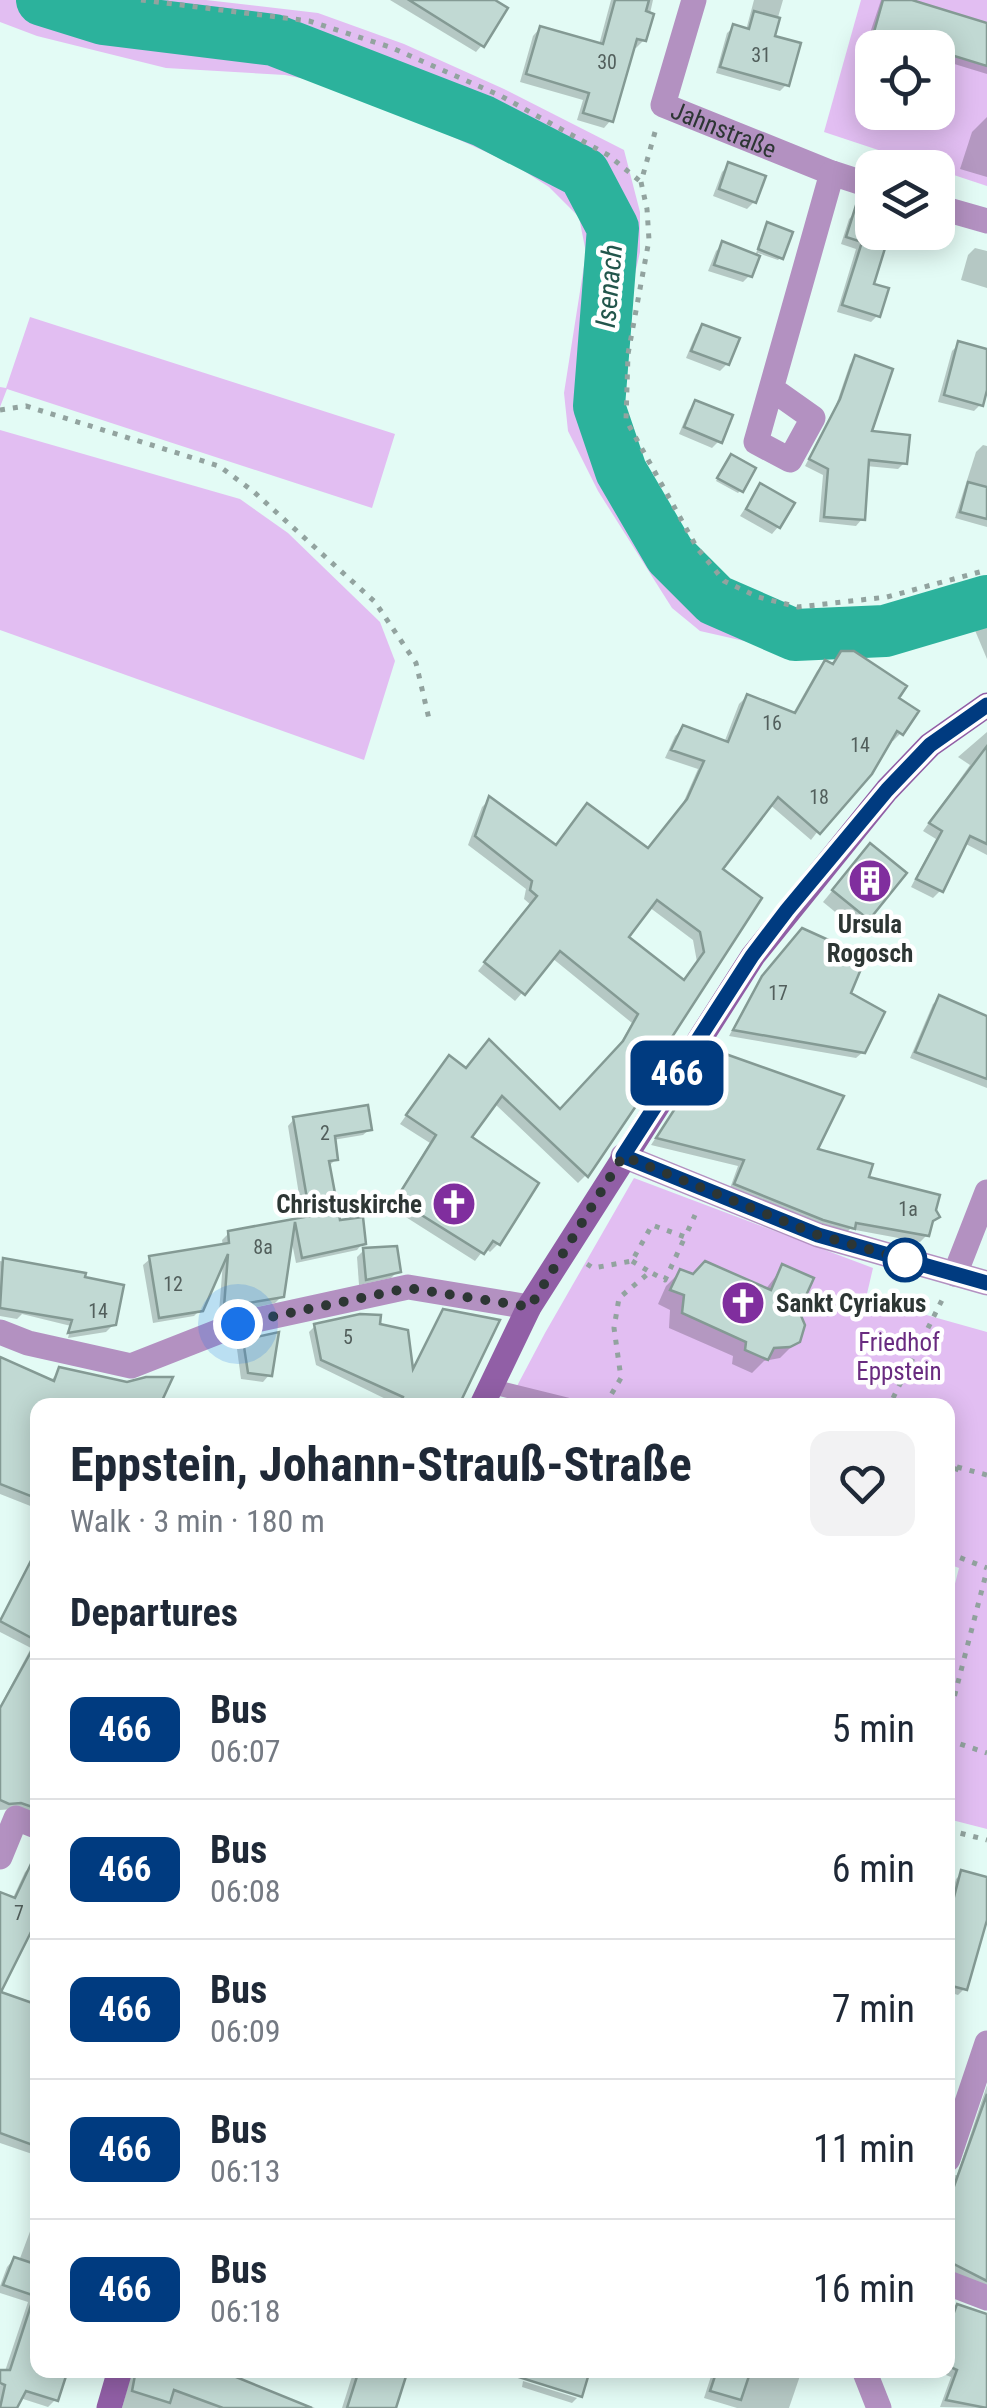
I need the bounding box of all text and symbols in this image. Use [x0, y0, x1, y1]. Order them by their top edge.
map controls [855, 30, 955, 250]
button: locate [855, 30, 955, 130]
house number: 31 [751, 43, 771, 67]
house number: 30 [597, 50, 617, 74]
street label: Jahnstraße [667, 95, 781, 164]
button: layers [855, 150, 955, 250]
water label: Isenach [589, 243, 629, 329]
house number: 16 [762, 711, 782, 735]
house number: 14 [850, 733, 870, 757]
house number: 18 [809, 785, 829, 809]
building icon: Ursula Rogosch [847, 858, 893, 904]
place label: Ursula Rogosch [827, 910, 913, 968]
house number: 17 [768, 981, 788, 1005]
line badge: 466 [620, 1040, 734, 1106]
text: 466 [650, 1053, 704, 1094]
house number: 2 [320, 1121, 330, 1145]
church icon: Christuskirche [431, 1181, 477, 1227]
place label: Christuskirche [276, 1190, 422, 1219]
house number: 1a [898, 1197, 918, 1221]
house number: 8a [253, 1235, 273, 1259]
unlabelled marker [884, 1239, 926, 1281]
house number: 12 [163, 1272, 183, 1296]
church icon: Sankt Cyriakus [720, 1280, 766, 1326]
place label: Sankt Cyriakus [776, 1289, 926, 1318]
house number: 14 [88, 1299, 108, 1323]
your location [213, 1299, 263, 1349]
house number: 5 [343, 1325, 353, 1349]
park label: Friedhof Eppstein [856, 1328, 942, 1386]
button: heart [810, 1431, 915, 1536]
text: Eppstein, Johann-Strauß-Straße [70, 1436, 692, 1493]
text: Walk · 3 min · 180 m [70, 1502, 325, 1540]
text: Departures [70, 1591, 238, 1635]
text: Bus [210, 1688, 267, 1732]
text: 5 min [832, 1707, 915, 1751]
text: 466 [98, 1709, 152, 1750]
text: 06:07 [210, 1732, 281, 1770]
text: Bus [210, 1828, 267, 1872]
text: 6 min [832, 1847, 915, 1891]
text: 466 [98, 1849, 152, 1890]
text: 06:08 [210, 1872, 281, 1910]
house number: 7 [14, 1901, 24, 1925]
text: Bus [210, 1968, 267, 2012]
text: 7 min [832, 1987, 915, 2031]
text: 466 [98, 1989, 152, 2030]
text: 06:09 [210, 2012, 281, 2050]
text: Bus [210, 2108, 267, 2152]
text: 11 min [813, 2127, 915, 2171]
text: 466 [98, 2129, 152, 2170]
text: 06:13 [210, 2152, 281, 2190]
text: Bus [210, 2248, 267, 2292]
text: 16 min [813, 2267, 915, 2311]
text: 466 [98, 2269, 152, 2310]
text: 06:18 [210, 2292, 281, 2330]

